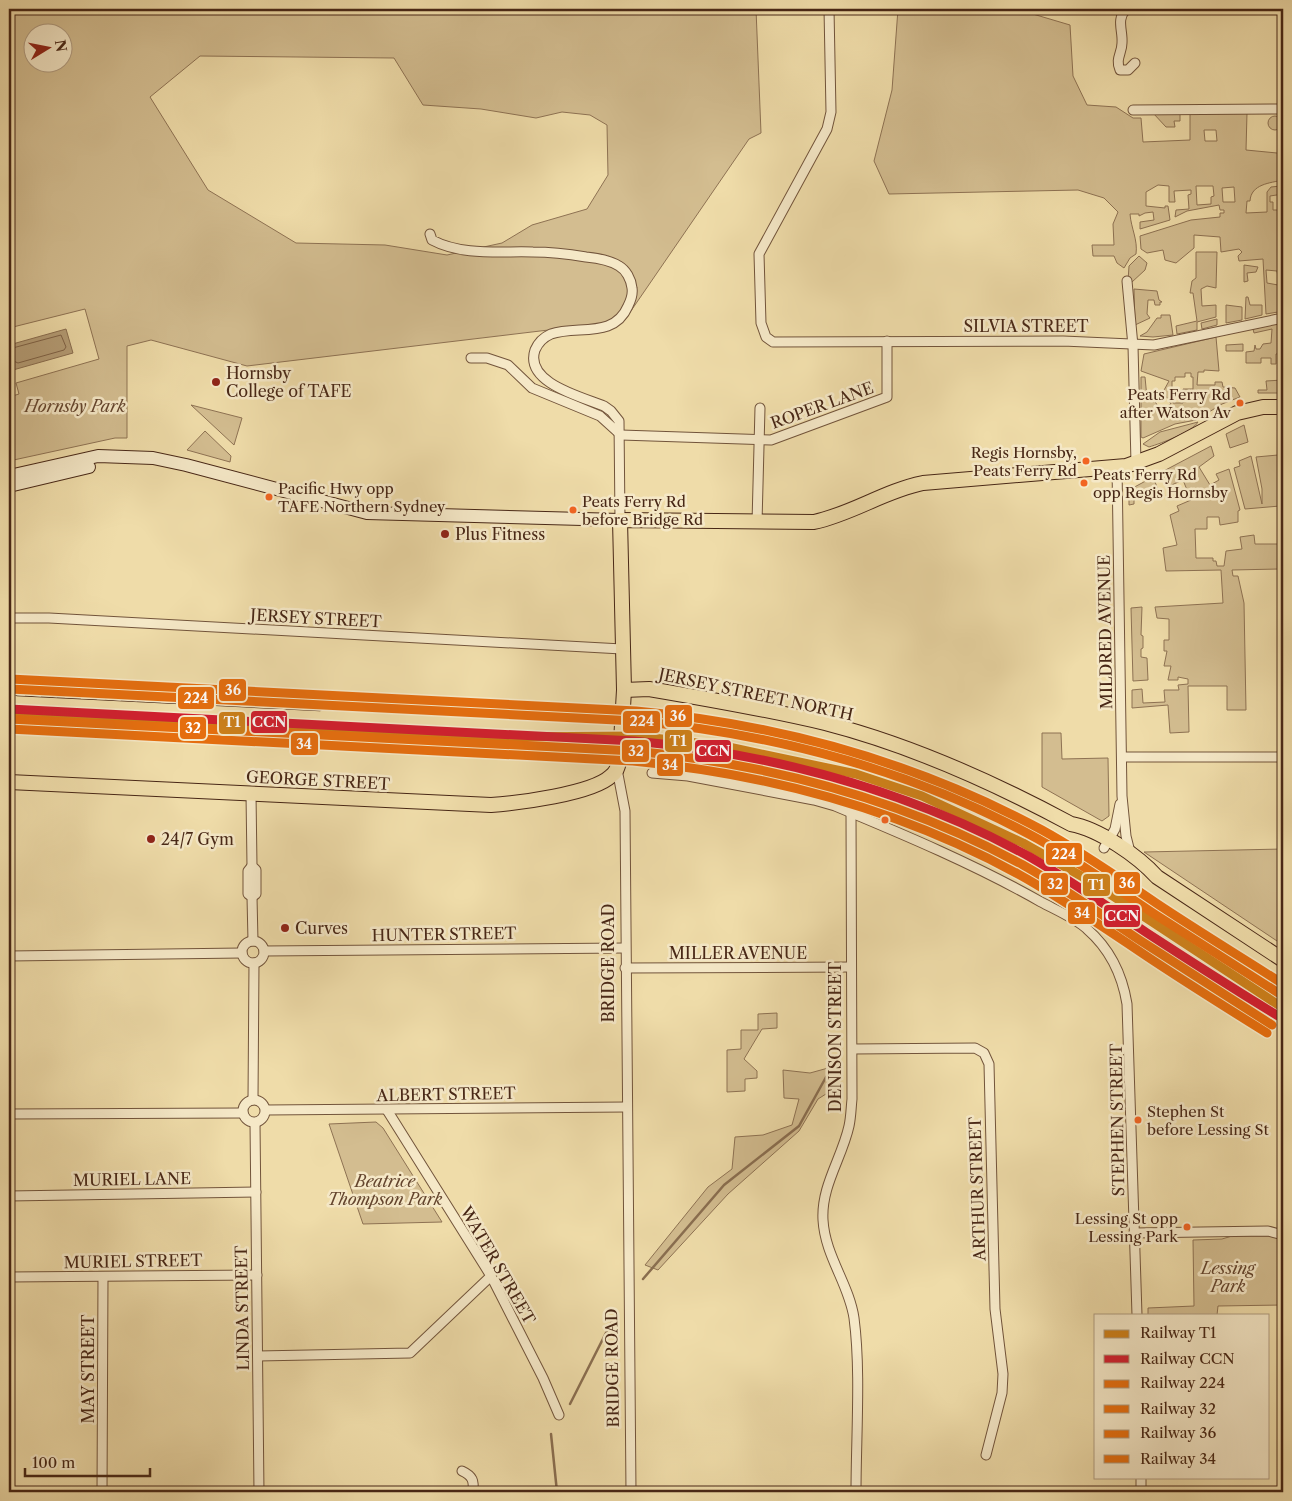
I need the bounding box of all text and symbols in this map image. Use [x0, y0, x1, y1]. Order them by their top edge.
north arrow [22, 22, 72, 72]
text: N [51, 38, 71, 53]
street label: SILVIA STREET [963, 316, 1089, 336]
place label: Hornsby College of TAFE [226, 363, 352, 401]
marker: Hornsby College of TAFE [210, 376, 222, 388]
street label: ROPER LANE [768, 377, 876, 433]
place label: Peats Ferry Rd after Watson Av [1120, 385, 1232, 422]
park label: Hornsby Park [23, 396, 126, 416]
marker: Peats Ferry Rd after Watson Av [1235, 398, 1245, 408]
place label: Regis Hornsby, Peats Ferry Rd [971, 443, 1077, 480]
marker: Regis Hornsby, Peats Ferry Rd [1081, 456, 1091, 466]
place label: Peats Ferry Rd opp Regis Hornsby [1093, 465, 1229, 502]
marker: Peats Ferry Rd opp Regis Hornsby [1079, 478, 1089, 488]
place label: Pacific Hwy opp TAFE Northern Sydney [278, 479, 446, 516]
marker: Pacific Hwy opp TAFE Northern Sydney [264, 492, 274, 502]
place label: Peats Ferry Rd before Bridge Rd [582, 492, 703, 529]
marker: Peats Ferry Rd before Bridge Rd [568, 505, 578, 515]
place label: Plus Fitness [455, 524, 545, 544]
marker: Plus Fitness [439, 528, 451, 540]
street label: MILDRED AVENUE [1094, 555, 1116, 709]
street label: JERSEY STREET [247, 604, 382, 631]
street label: JERSEY STREET NORTH [654, 663, 855, 724]
line badge: 36 [218, 678, 247, 702]
text: 36 [225, 681, 241, 699]
line badge: 224 [177, 686, 215, 710]
text: 224 [184, 689, 208, 707]
line badge: 36 [664, 704, 693, 728]
text: 36 [670, 707, 686, 725]
line badge: CCN [250, 710, 288, 734]
line badge: 224 [622, 710, 661, 734]
line badge: T1 [218, 711, 246, 735]
text: 224 [630, 712, 654, 730]
text: T1 [223, 713, 241, 731]
text: CCN [252, 713, 286, 731]
line badge: 32 [179, 716, 207, 740]
text: 32 [185, 719, 201, 737]
line badge: T1 [664, 729, 693, 753]
line badge: 34 [290, 732, 319, 756]
text: T1 [669, 732, 687, 750]
text: 34 [296, 735, 312, 753]
line badge: 32 [621, 739, 650, 763]
line badge: CCN [694, 739, 732, 763]
text: 32 [628, 742, 644, 760]
text: CCN [696, 742, 730, 760]
line badge: 34 [656, 753, 684, 777]
text: 34 [662, 756, 678, 774]
street label: GEORGE STREET [246, 766, 390, 794]
unlabelled marker [880, 815, 890, 825]
place label: 24/7 Gym [161, 829, 234, 849]
marker: 24/7 Gym [145, 833, 157, 845]
line badge: 224 [1045, 842, 1083, 866]
text: 224 [1052, 845, 1076, 863]
line badge: 36 [1113, 871, 1141, 895]
line badge: 32 [1040, 872, 1069, 896]
line badge: T1 [1082, 873, 1111, 897]
text: 36 [1119, 874, 1135, 892]
text: 32 [1047, 875, 1063, 893]
text: T1 [1087, 876, 1105, 894]
line badge: 34 [1067, 901, 1096, 925]
street label: BRIDGE ROAD [598, 903, 618, 1023]
text: 34 [1074, 904, 1090, 922]
line badge: CCN [1103, 904, 1141, 928]
text: CCN [1105, 907, 1139, 925]
place label: Curves [295, 918, 348, 938]
marker: Curves [279, 922, 291, 934]
street label: HUNTER STREET [371, 923, 517, 945]
street label: MILLER AVENUE [669, 943, 807, 963]
street label: DENISON STREET [825, 962, 845, 1112]
street label: STEPHEN STREET [1106, 1044, 1128, 1196]
street label: ALBERT STREET [375, 1083, 516, 1105]
place label: Stephen St before Lessing St [1147, 1102, 1269, 1139]
marker: Stephen St before Lessing St [1133, 1115, 1143, 1125]
street label: ARTHUR STREET [964, 1117, 990, 1262]
street label: MURIEL LANE [73, 1168, 191, 1190]
park label: Beatrice Thompson Park [328, 1171, 443, 1209]
street label: WATER STREET [456, 1202, 540, 1327]
place label: Lessing St opp Lessing Park [1075, 1209, 1179, 1246]
marker: Lessing St opp Lessing Park [1182, 1222, 1192, 1232]
street label: LINDA STREET [231, 1245, 253, 1371]
street label: MURIEL STREET [63, 1250, 203, 1272]
park label: Lessing Park [1199, 1258, 1257, 1296]
street label: BRIDGE ROAD [601, 1308, 623, 1428]
street label: MAY STREET [78, 1314, 98, 1424]
legend [1094, 1314, 1270, 1478]
text: Railway T1 [1140, 1323, 1217, 1342]
text: Railway CCN [1140, 1349, 1235, 1368]
text: Railway 224 [1140, 1373, 1225, 1392]
text: Railway 32 [1140, 1399, 1216, 1418]
text: Railway 36 [1140, 1423, 1216, 1442]
scale bar [25, 1446, 150, 1478]
text: Railway 34 [1140, 1449, 1216, 1468]
text: 100 m [32, 1453, 75, 1472]

